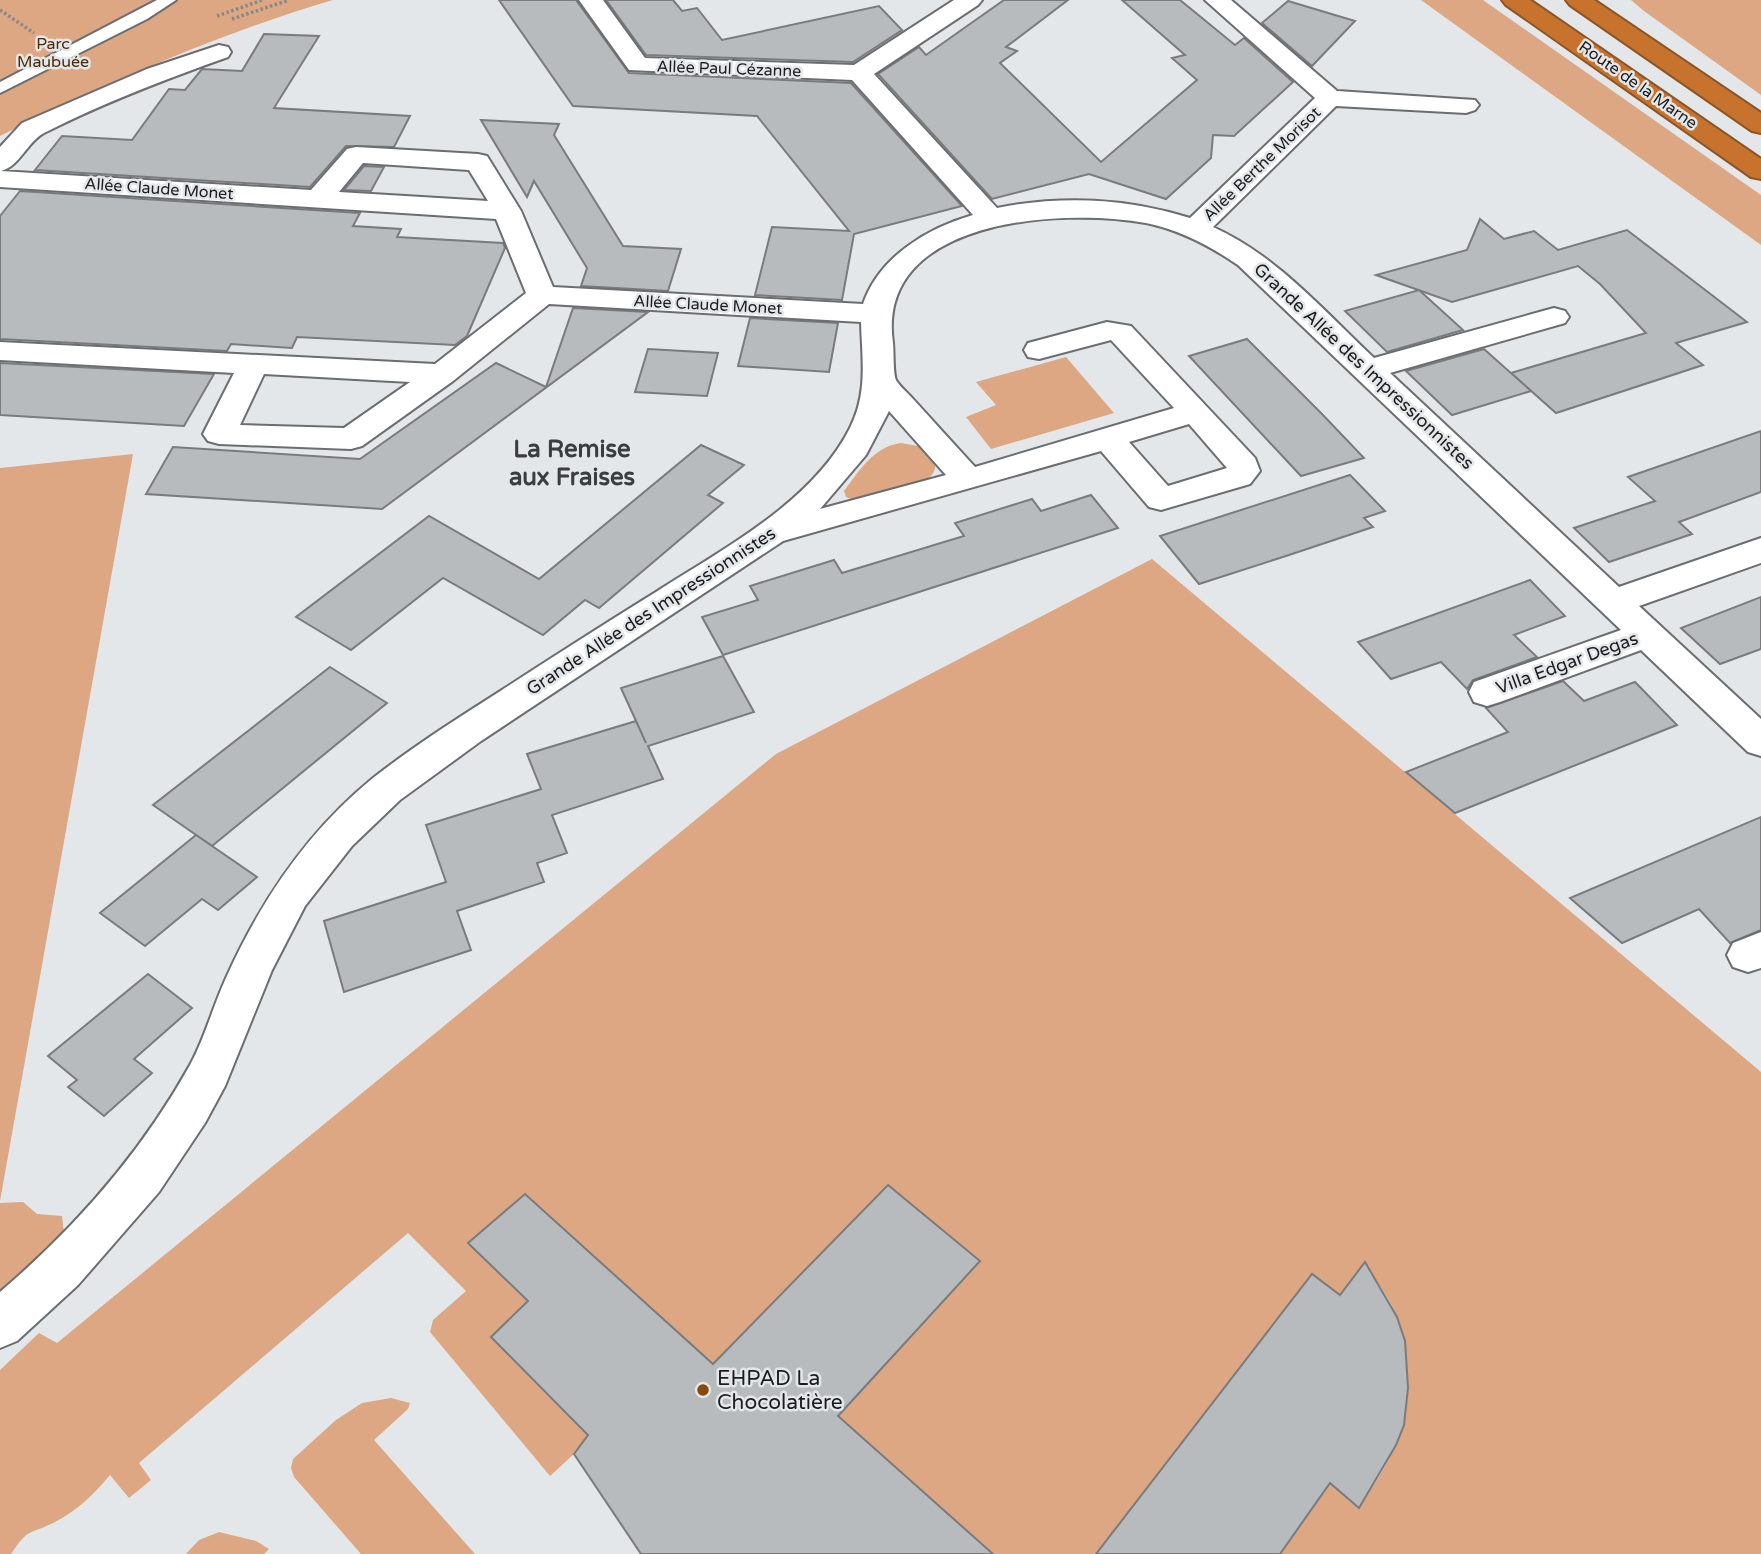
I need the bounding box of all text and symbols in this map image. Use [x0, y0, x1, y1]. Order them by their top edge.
park label: Parc Maubuée [17, 34, 89, 72]
street label: Route de la Marne [1575, 37, 1701, 133]
street label: Allée Paul Cézanne [656, 56, 802, 82]
street label: Allée Berthe Morisot [1199, 103, 1325, 225]
street label: Allée Claude Monet [84, 174, 234, 204]
street label: Grande Allée des Impressionnistes [1249, 258, 1479, 474]
street label: Allée Claude Monet [633, 291, 783, 319]
district label: La Remise aux Fraises [509, 435, 635, 492]
street label: Grande Allée des Impressionnistes [522, 522, 780, 700]
street label: Villa Edgar Degas [1493, 627, 1641, 699]
place label: EHPAD La Chocolatière [717, 1366, 843, 1415]
marker: EHPAD La Chocolatière [695, 1382, 711, 1398]

